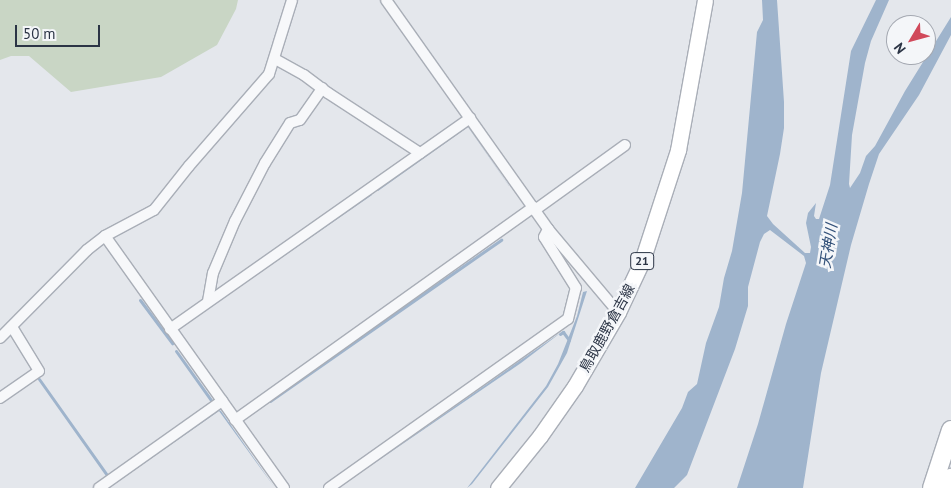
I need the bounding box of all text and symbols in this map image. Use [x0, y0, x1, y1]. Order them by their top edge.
scale bar [18, 15, 102, 47]
north arrow [886, 15, 936, 65]
text: 50 m [23, 24, 56, 43]
text: N [890, 39, 910, 58]
water label: 天神川 [816, 222, 840, 270]
road number: 21 [630, 252, 654, 270]
street label: 鳥取鹿野倉吉線 [576, 281, 638, 375]

